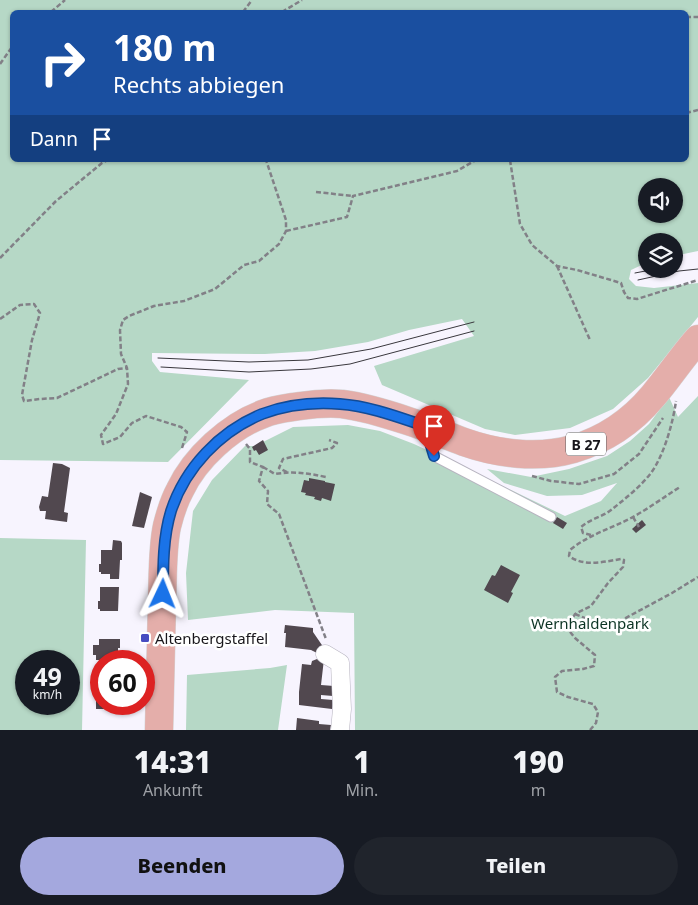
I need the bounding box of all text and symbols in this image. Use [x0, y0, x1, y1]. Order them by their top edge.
text: 180 m [113, 24, 216, 71]
icon: right [30, 30, 95, 95]
text: Rechts abbiegen [113, 69, 284, 99]
icon: arrive [88, 125, 116, 153]
text: Dann [30, 126, 78, 152]
map controls [638, 178, 683, 278]
button: sound [638, 178, 683, 223]
button: layers [638, 233, 683, 278]
pin [413, 405, 455, 456]
icon: arrive [420, 412, 448, 440]
road number: B 27 [566, 432, 606, 456]
position arrow [136, 567, 188, 619]
park label: Wernhaldenpark [531, 613, 649, 633]
place label: Altenbergstaffel [155, 628, 268, 648]
marker: Altenbergstaffel [139, 632, 151, 644]
speed limit sign: 60 [90, 650, 155, 715]
text: 49 [33, 659, 62, 693]
text: km/h [33, 686, 62, 703]
text: 14:31 [134, 741, 212, 782]
text: 1 [353, 741, 371, 782]
text: 190 [512, 741, 564, 782]
text: Ankunft [143, 779, 203, 801]
text: Min. [346, 779, 378, 801]
text: m [531, 779, 546, 801]
button: Beenden [20, 837, 344, 895]
button: Teilen [354, 837, 678, 895]

